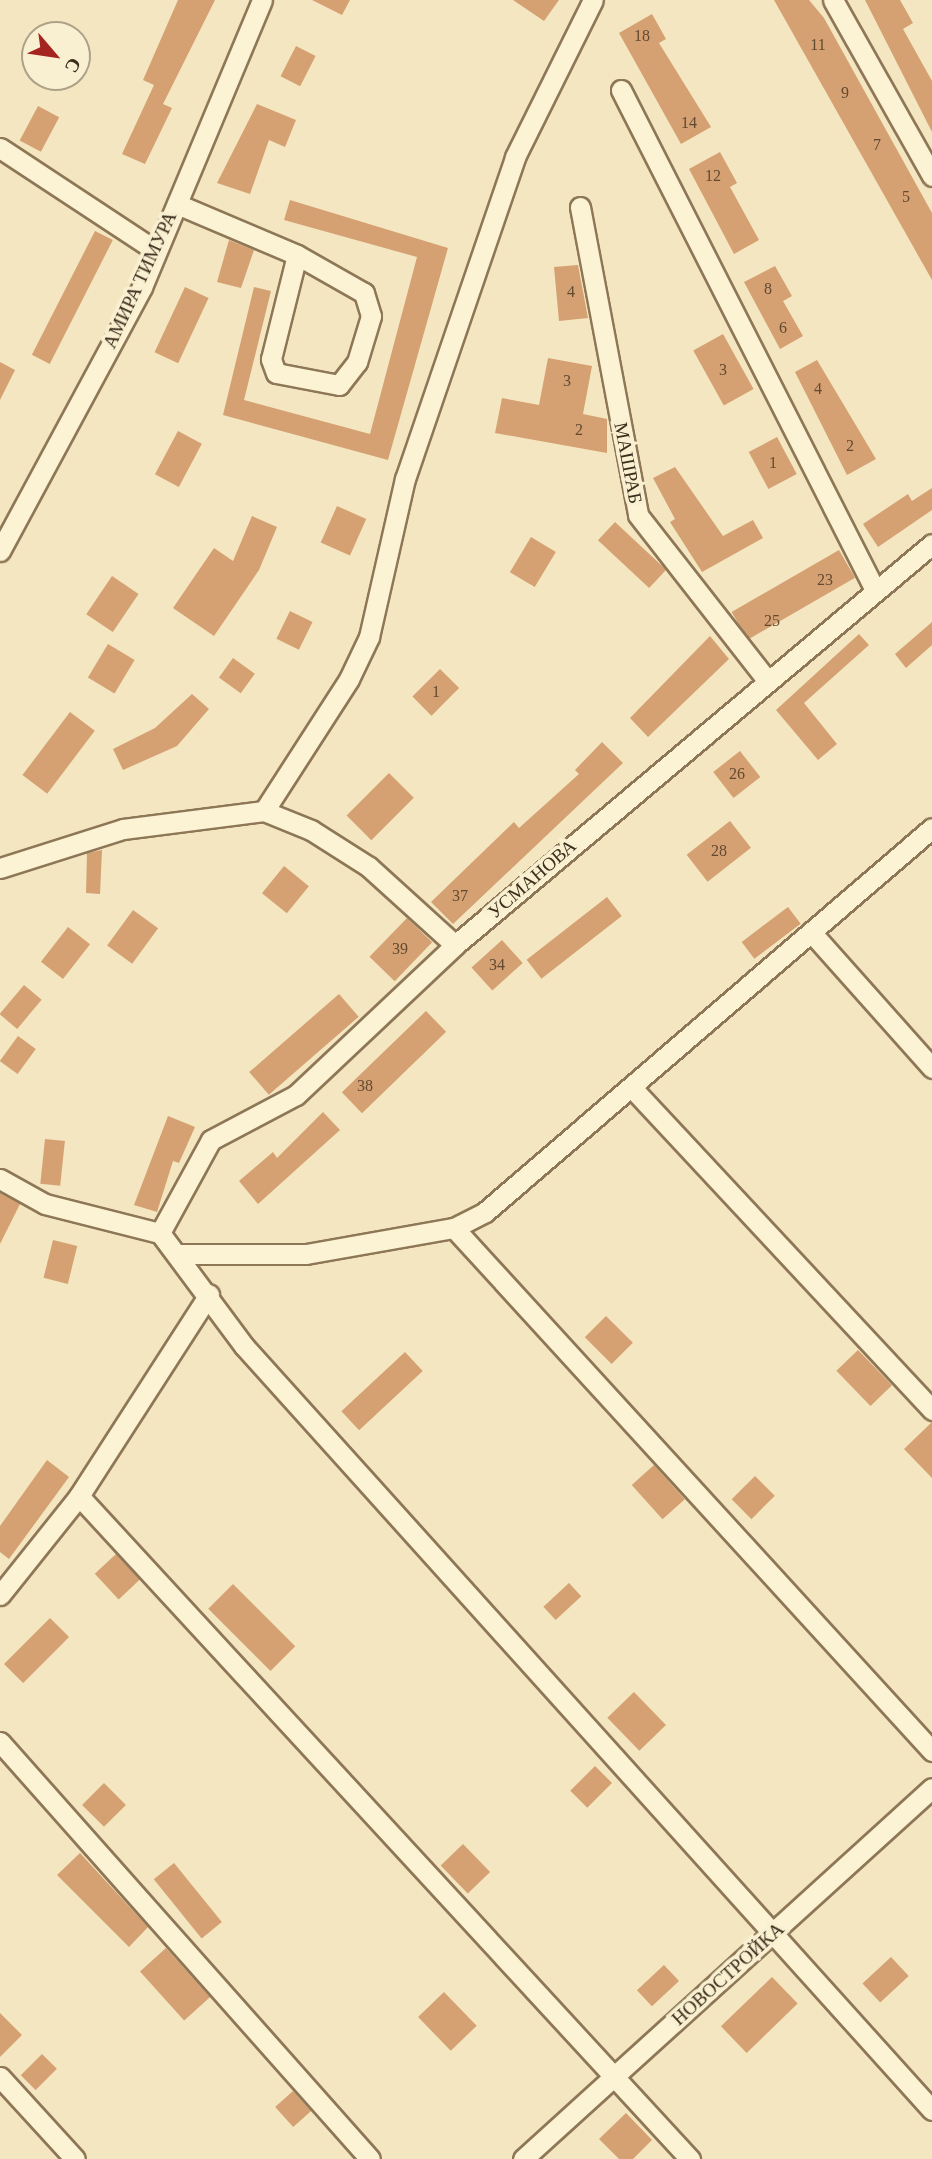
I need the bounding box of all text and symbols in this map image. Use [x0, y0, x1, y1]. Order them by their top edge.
north arrow [21, 21, 91, 91]
house number: 18 [634, 26, 650, 46]
house number: 11 [810, 35, 826, 55]
text: С [61, 54, 86, 77]
house number: 9 [841, 83, 849, 103]
house number: 14 [681, 113, 697, 133]
house number: 7 [873, 135, 881, 155]
house number: 12 [705, 166, 721, 186]
house number: 5 [902, 187, 910, 207]
street label: АМИРА ТИМУРА [98, 208, 182, 352]
house number: 8 [764, 279, 772, 299]
house number: 4 [567, 282, 575, 302]
house number: 6 [779, 318, 787, 338]
house number: 3 [719, 360, 727, 380]
house number: 3 [563, 371, 571, 391]
house number: 4 [814, 379, 822, 399]
house number: 2 [575, 420, 583, 440]
street label: МАШРАБ [609, 420, 647, 506]
house number: 2 [846, 436, 854, 456]
house number: 1 [769, 453, 777, 473]
house number: 23 [817, 570, 833, 590]
house number: 25 [764, 611, 780, 631]
house number: 1 [432, 682, 440, 702]
house number: 26 [729, 764, 745, 784]
street label: УСМАНОВА [483, 835, 581, 923]
house number: 28 [711, 841, 727, 861]
house number: 37 [452, 886, 468, 906]
house number: 39 [392, 939, 408, 959]
house number: 34 [489, 955, 505, 975]
house number: 38 [357, 1076, 373, 1096]
street label: НОВОСТРОЙКА [667, 1918, 789, 2030]

